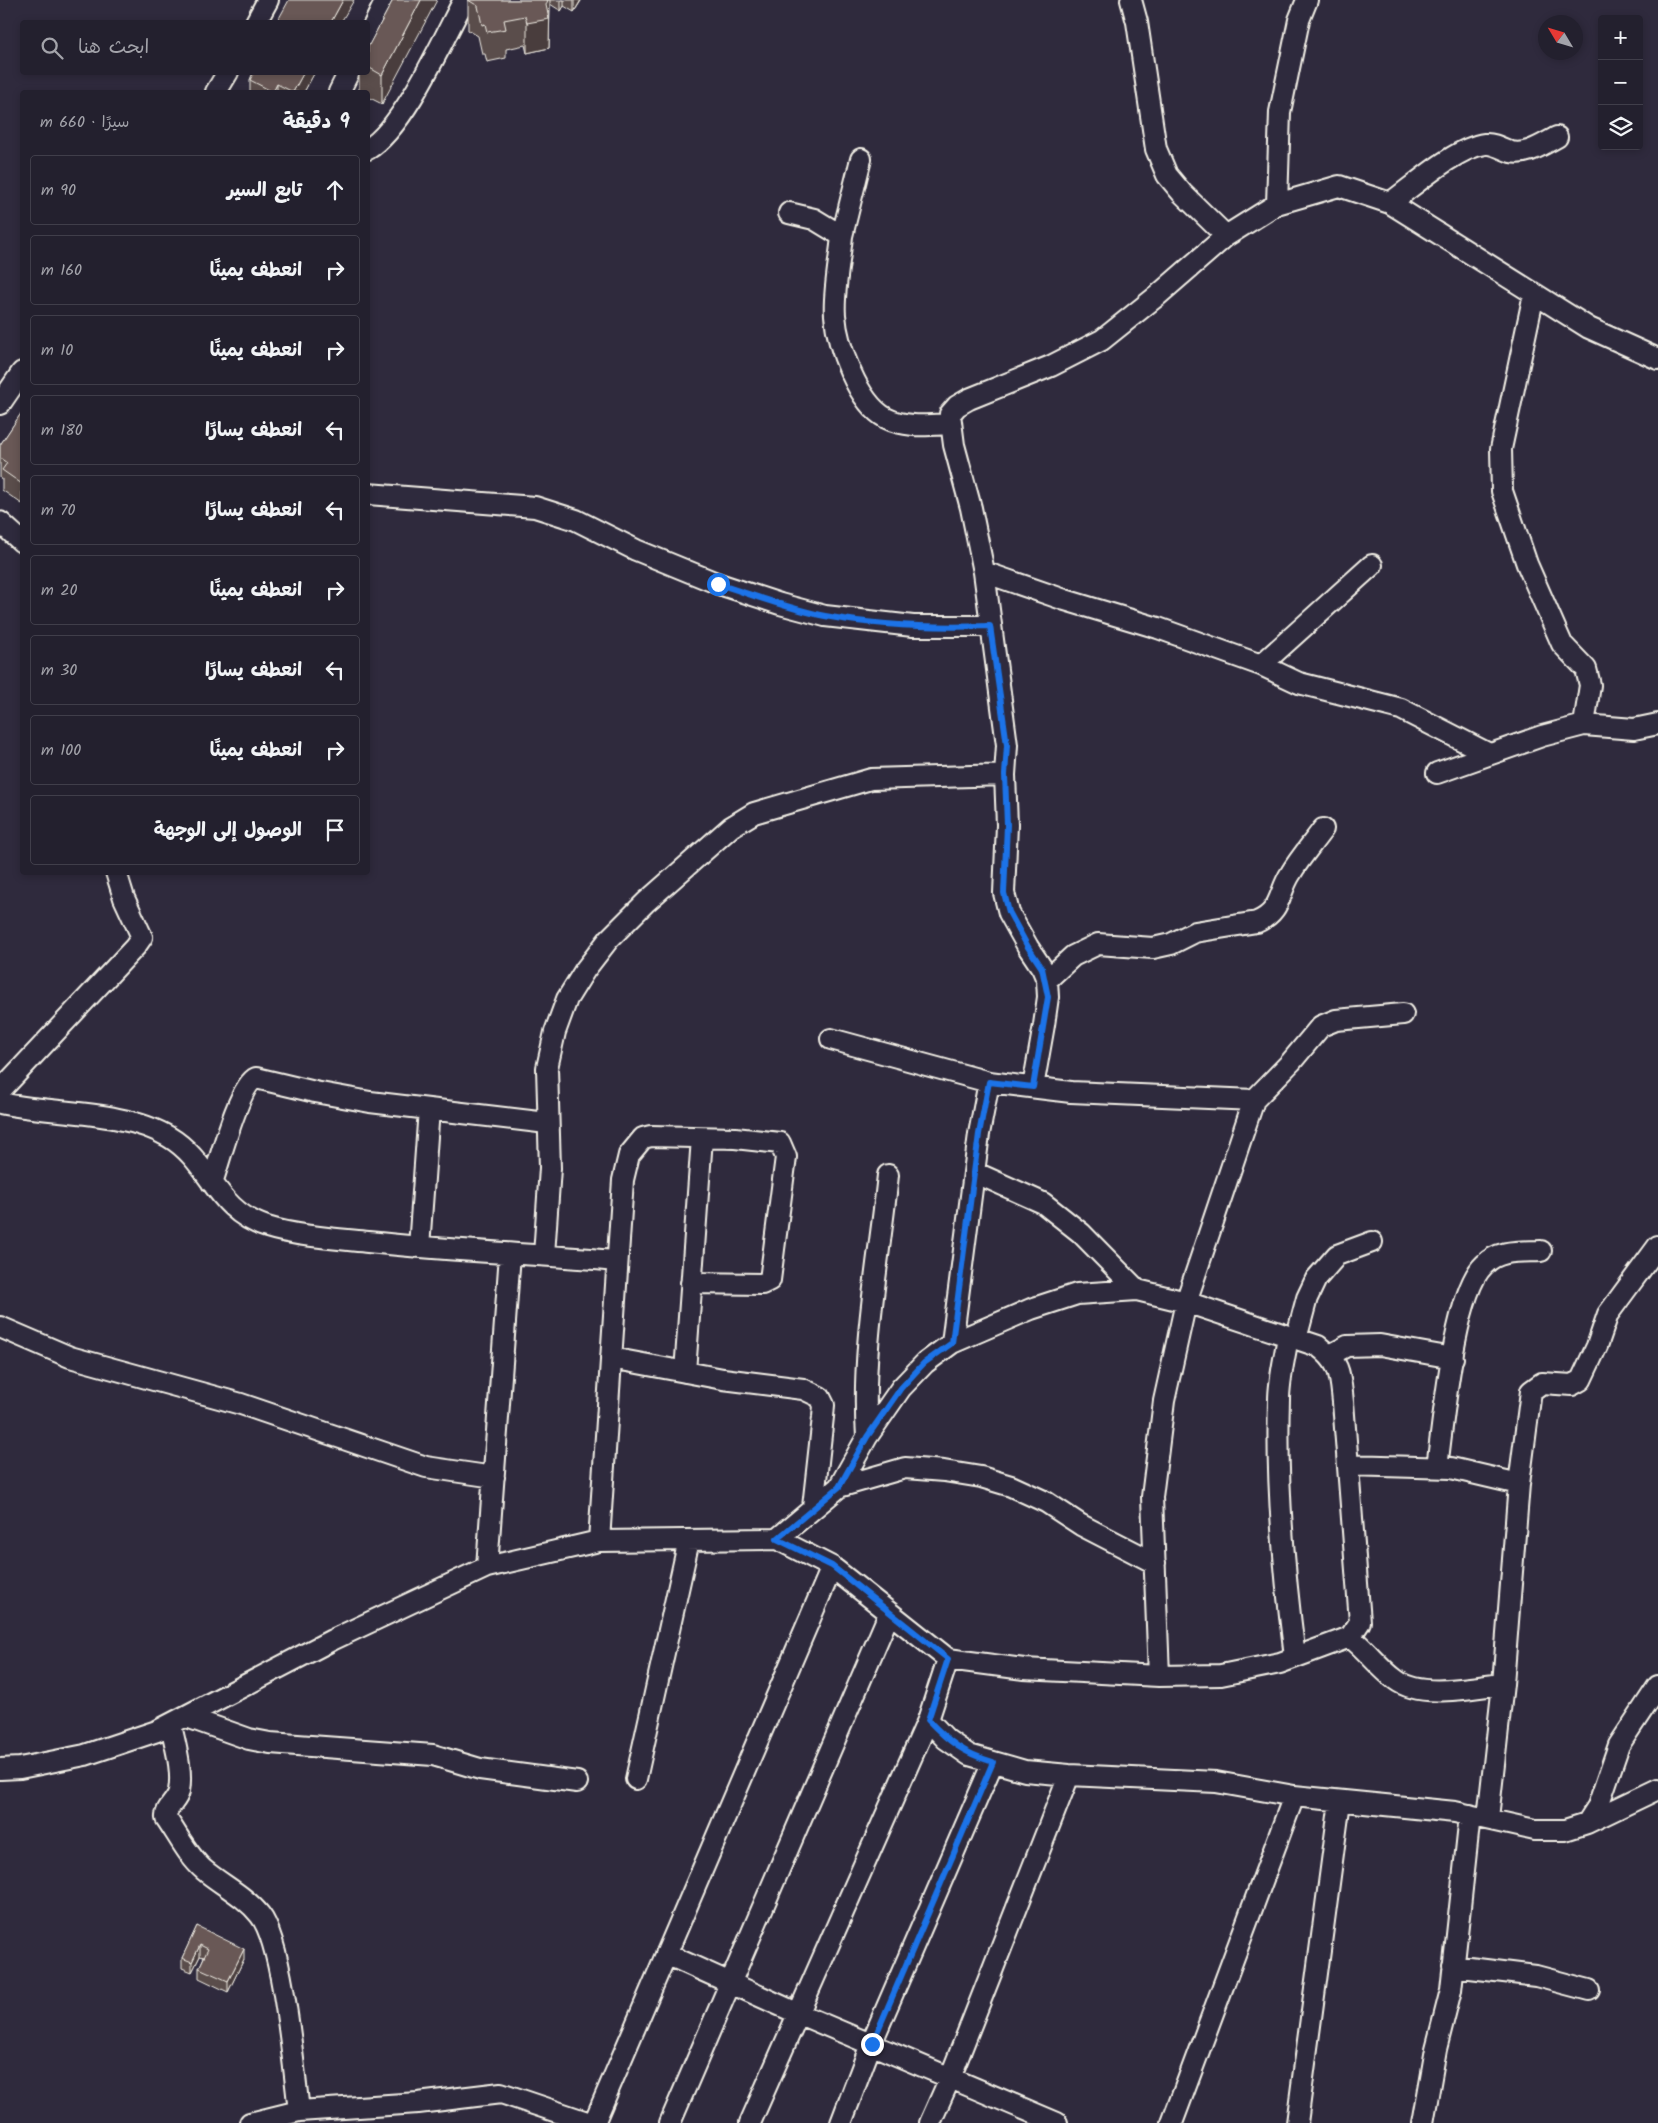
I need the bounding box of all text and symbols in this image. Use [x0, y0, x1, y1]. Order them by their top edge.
north arrow [1538, 15, 1583, 60]
map controls [1598, 15, 1643, 150]
button: + [1598, 15, 1643, 60]
search box [20, 20, 370, 75]
text: ابحث هنا [78, 33, 149, 63]
icon: search [38, 34, 66, 62]
button: − [1598, 60, 1643, 105]
button: layers [1598, 105, 1643, 150]
text: 9 دقيقة [283, 106, 350, 139]
text: سيرًا · 660 m [40, 110, 129, 135]
text: تابع السير [227, 176, 302, 206]
icon: ahead [321, 176, 349, 204]
text: 90 m [41, 178, 76, 203]
text: انعطف يمينًا [210, 256, 302, 286]
icon: right [321, 256, 349, 284]
text: 160 m [41, 258, 82, 283]
text: انعطف يمينًا [210, 336, 302, 366]
icon: right [321, 336, 349, 364]
text: 10 m [41, 338, 73, 363]
text: انعطف يسارًا [205, 416, 302, 446]
icon: left [321, 416, 349, 444]
text: 180 m [41, 418, 83, 443]
text: انعطف يسارًا [205, 496, 302, 526]
icon: left [321, 496, 349, 524]
text: 70 m [41, 498, 76, 523]
route start [707, 573, 730, 596]
text: انعطف يمينًا [210, 576, 302, 606]
icon: right [321, 576, 349, 604]
text: 20 m [41, 578, 77, 603]
text: انعطف يسارًا [205, 656, 302, 686]
icon: left [321, 656, 349, 684]
text: 30 m [41, 658, 77, 683]
text: انعطف يمينًا [210, 736, 302, 766]
icon: right [321, 736, 349, 764]
text: 100 m [41, 738, 81, 763]
text: الوصول إلى الوجهة [154, 816, 302, 846]
icon: arrive [321, 816, 349, 844]
route end [861, 2033, 884, 2056]

